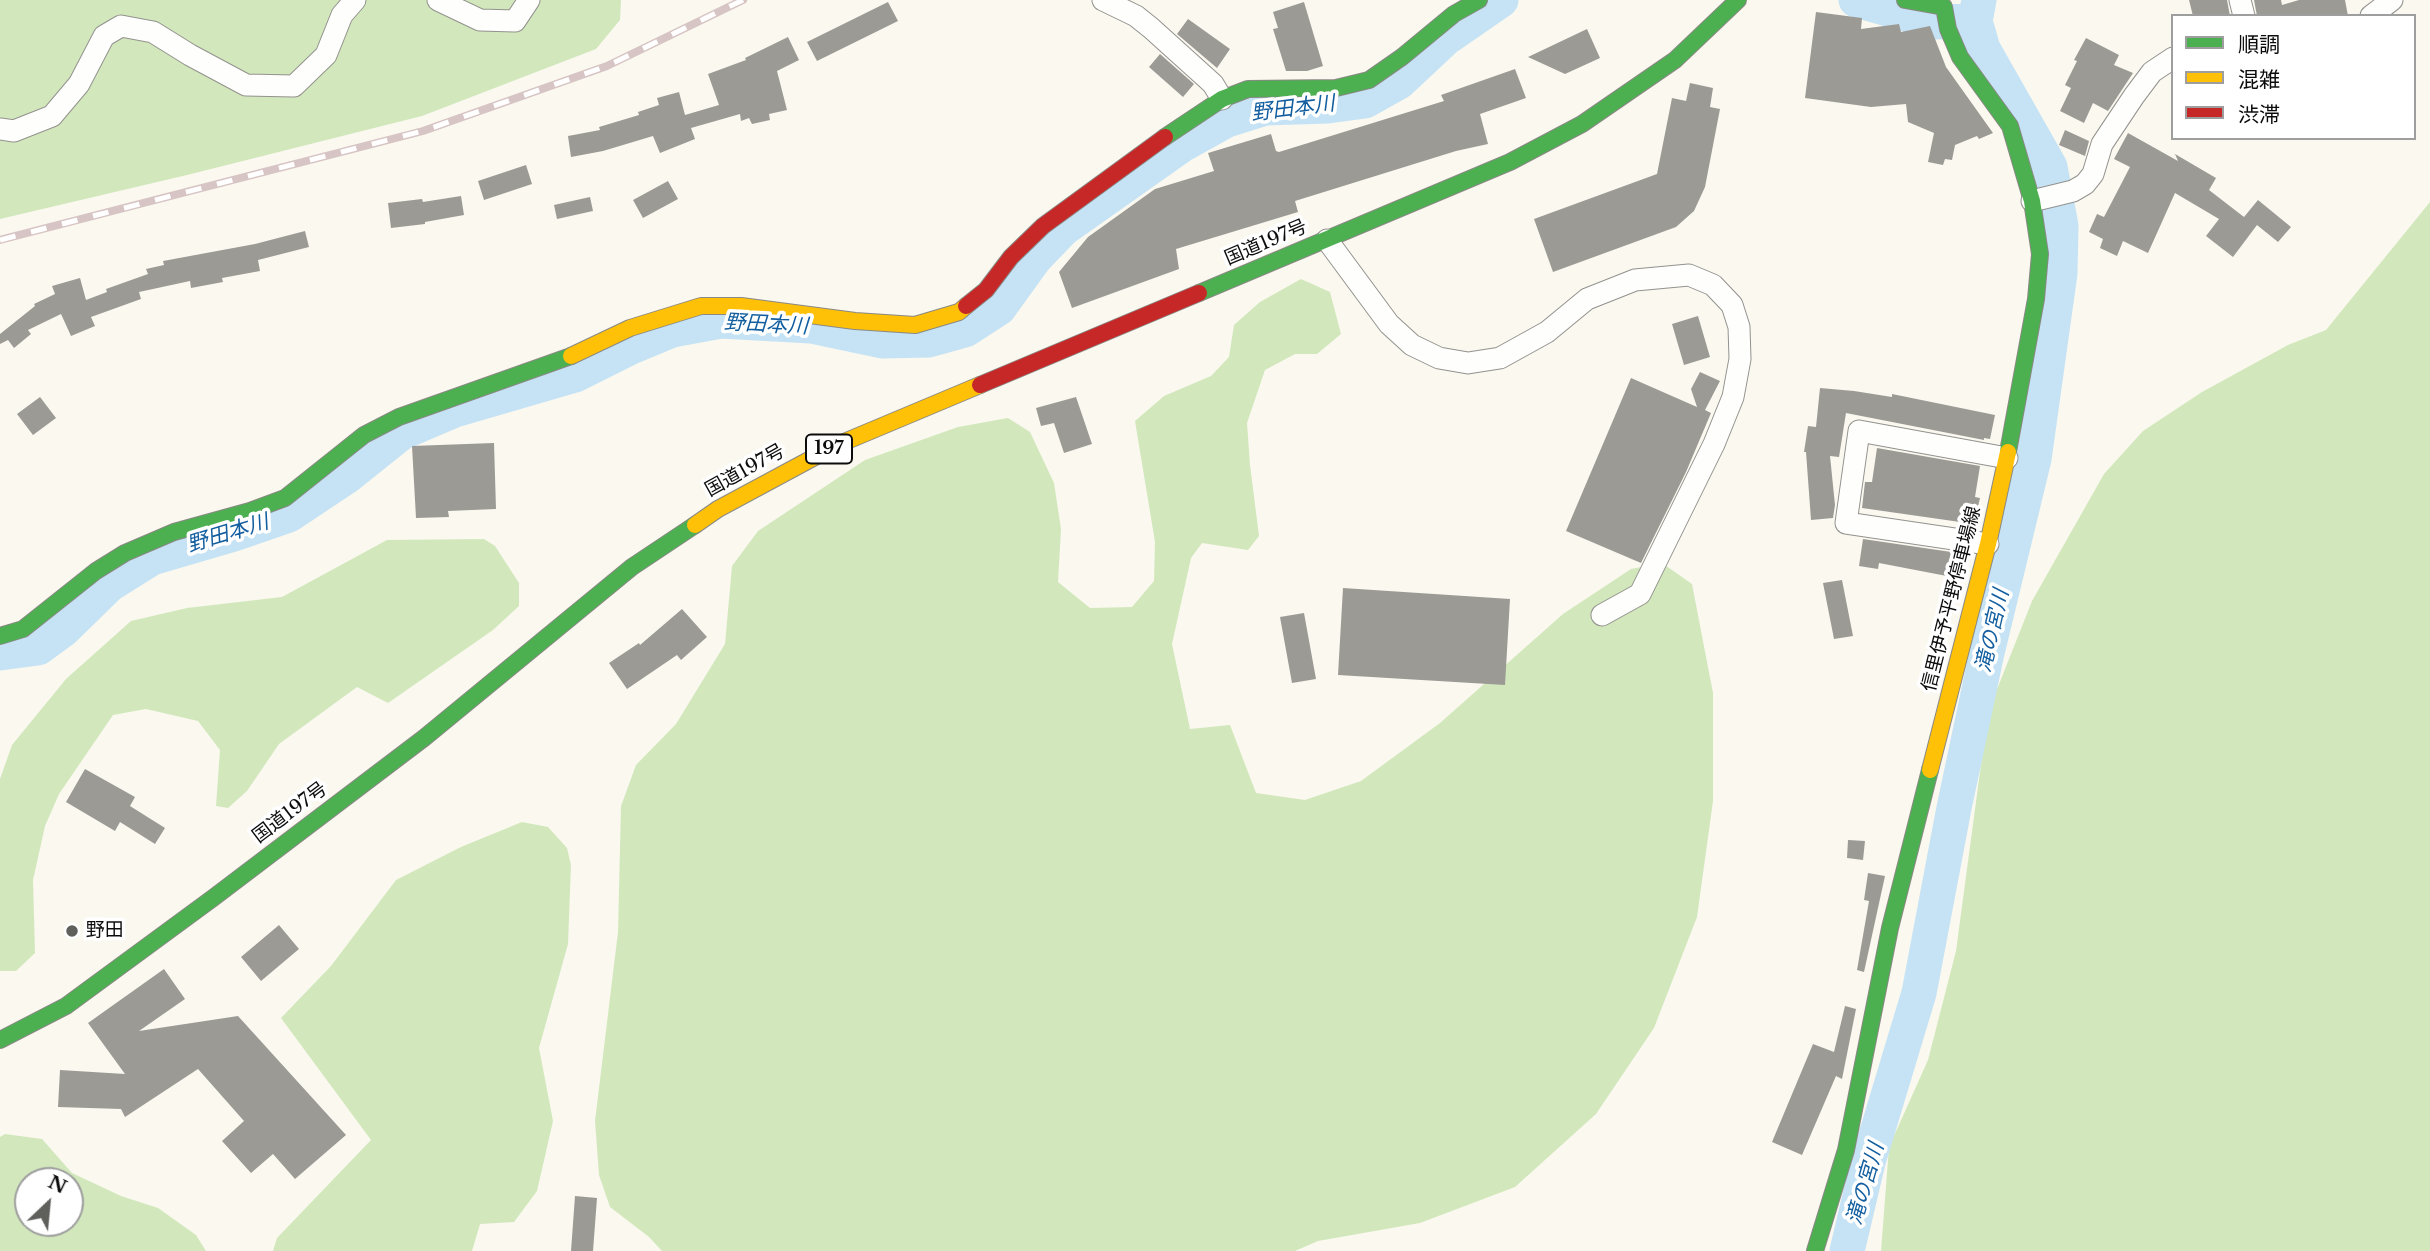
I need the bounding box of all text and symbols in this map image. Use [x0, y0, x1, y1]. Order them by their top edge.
legend [2171, 14, 2416, 140]
text: 順調 [2238, 32, 2280, 58]
text: 混雑 [2238, 67, 2280, 93]
water label: 野田本川 [1250, 91, 1336, 127]
text: 渋滞 [2238, 102, 2280, 128]
street label: 国道197号 [1221, 215, 1311, 271]
water label: 野田本川 [723, 310, 809, 340]
road number: 197 [806, 434, 852, 463]
street label: 国道197号 [701, 440, 789, 502]
street label: 信里伊予平野停車場線 [1918, 504, 1986, 694]
water label: 野田本川 [184, 510, 272, 558]
water label: 滝の宮川 [1971, 587, 2015, 675]
street label: 国道197号 [248, 778, 332, 848]
place label: 野田 [86, 920, 124, 942]
marker: 野田 [64, 923, 80, 939]
water label: 滝の宮川 [1842, 1140, 1890, 1228]
north arrow [14, 1167, 84, 1237]
text: N [44, 1170, 71, 1199]

